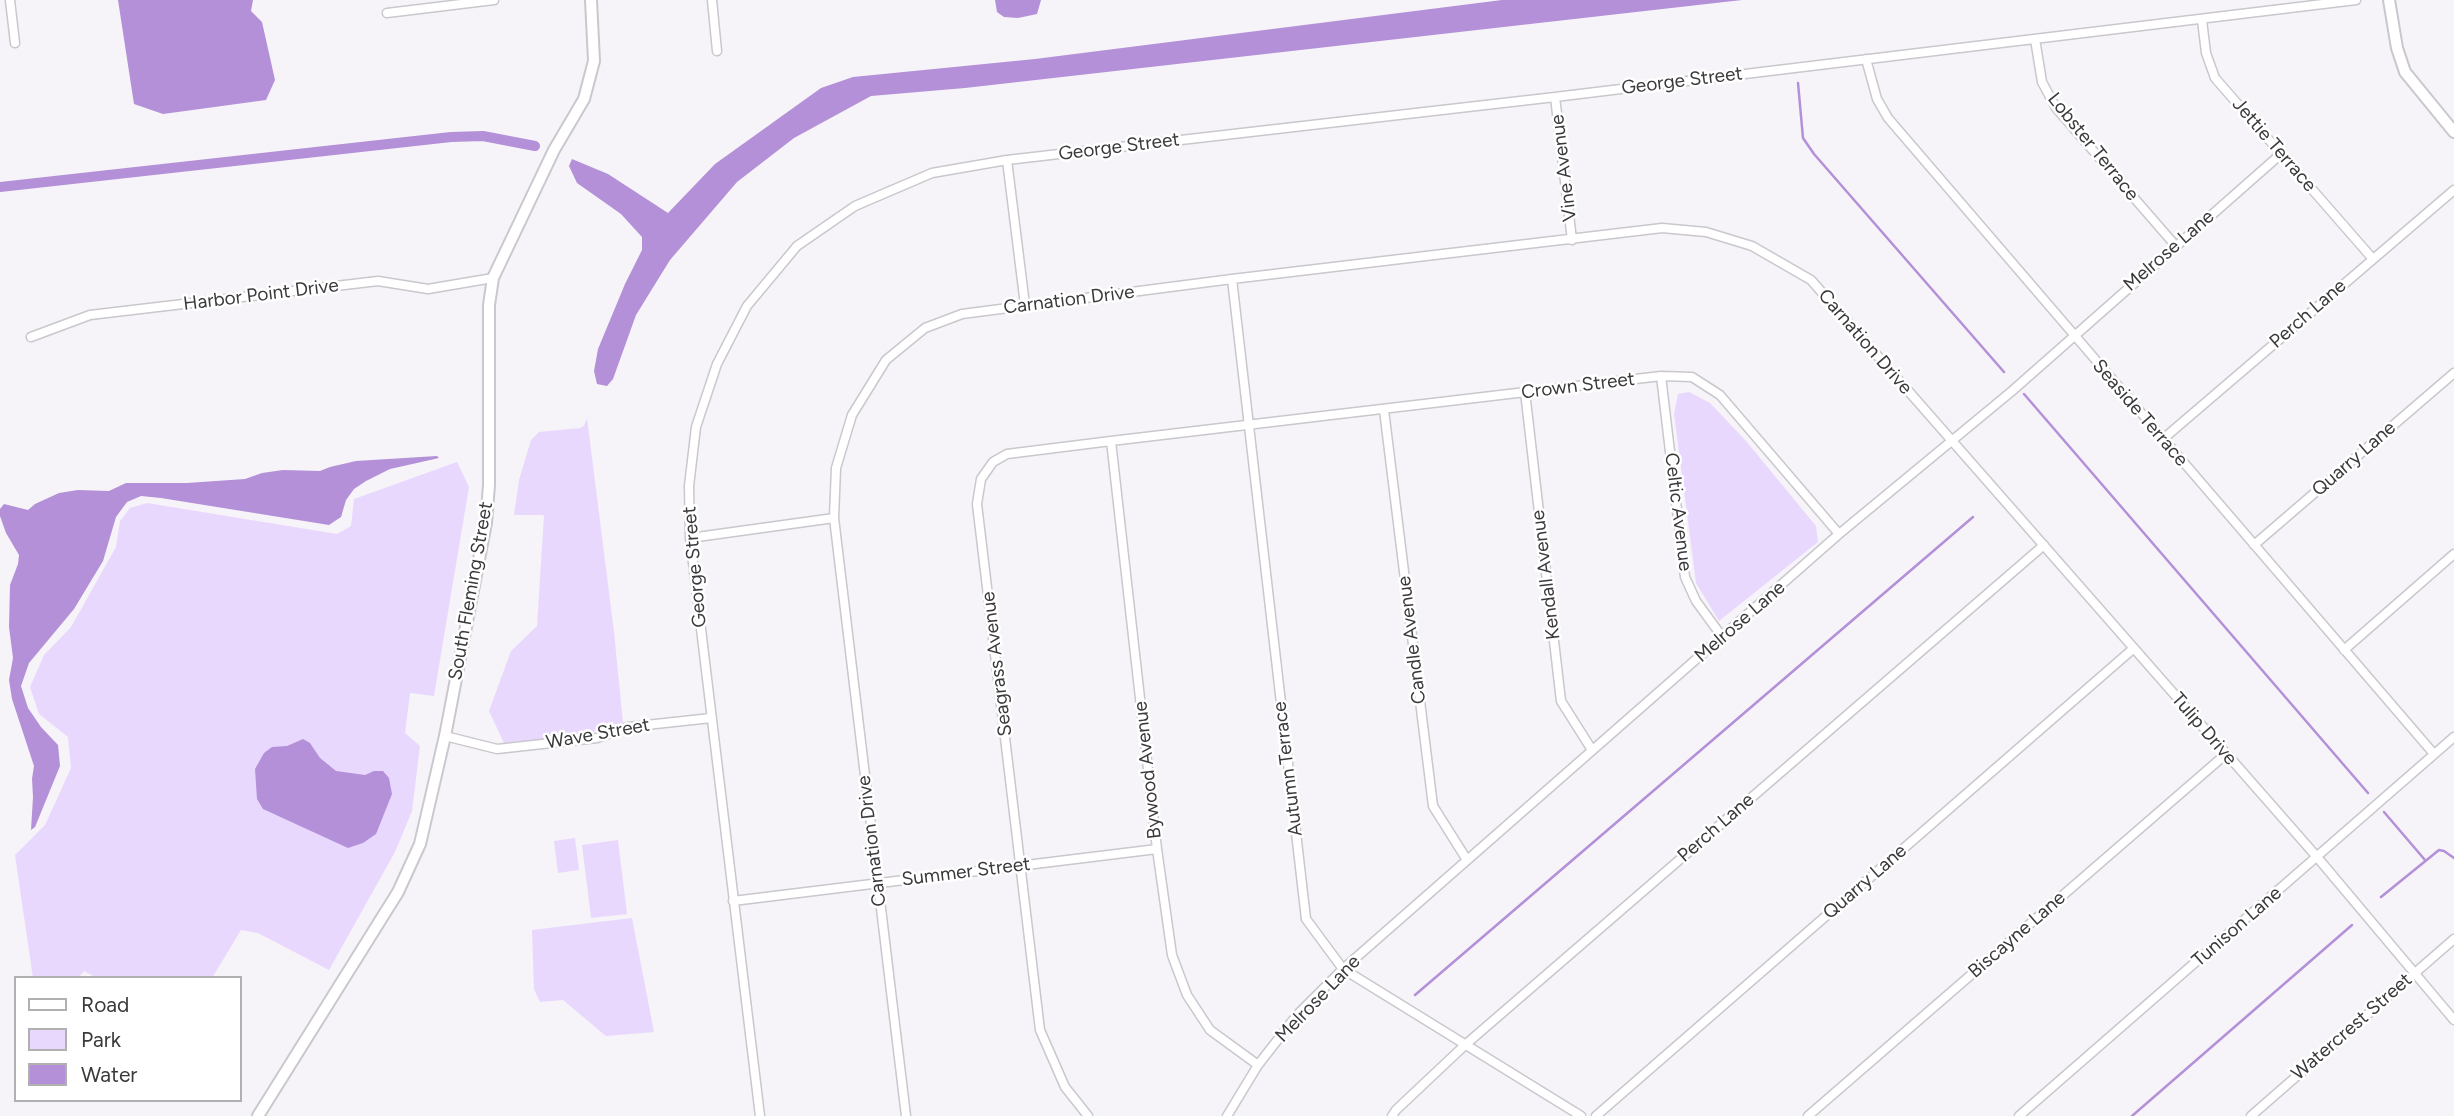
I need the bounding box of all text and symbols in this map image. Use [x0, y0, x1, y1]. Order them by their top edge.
street label: George Street [1620, 62, 1744, 100]
street label: Lobster Terrace [2042, 88, 2144, 206]
street label: Jettie Terrace [2227, 93, 2321, 197]
street label: Vine Avenue [1546, 113, 1582, 223]
street label: George Street [1057, 128, 1181, 166]
street label: Melrose Lane [2119, 205, 2219, 297]
street label: Harbor Point Drive [182, 274, 340, 316]
street label: Perch Lane [2265, 275, 2351, 353]
street label: Carnation Drive [1002, 281, 1136, 319]
street label: Carnation Drive [1813, 285, 1917, 399]
street label: Seaside Terrace [2087, 355, 2193, 471]
street label: Crown Street [1520, 368, 1636, 404]
street label: Quarry Lane [2308, 417, 2400, 501]
street label: Celtic Avenue [1659, 452, 1697, 572]
street label: South Fleming Street [444, 500, 498, 682]
street label: George Street [678, 505, 712, 629]
street label: Kendall Avenue [1527, 509, 1565, 641]
street label: Candle Avenue [1393, 575, 1431, 705]
street label: Melrose Lane [1690, 576, 1790, 668]
street label: Seagrass Avenue [977, 590, 1017, 738]
street label: Tulip Drive [2166, 688, 2242, 770]
street label: Bywood Avenue [1129, 700, 1167, 840]
street label: Autumn Terrace [1268, 700, 1308, 838]
street label: Wave Street [544, 714, 652, 754]
street label: Carnation Drive [853, 774, 891, 908]
street label: Perch Lane [1673, 789, 1759, 867]
street label: Quarry Lane [1819, 840, 1911, 924]
street label: Summer Street [900, 853, 1032, 891]
street label: Tunison Lane [2188, 882, 2286, 972]
street label: Biscayne Lane [1964, 887, 2070, 983]
street label: Melrose Lane [1271, 951, 1365, 1047]
street label: Watercrest Street [2287, 969, 2417, 1085]
legend [14, 976, 242, 1102]
text: Road [81, 992, 129, 1017]
text: Park [81, 1027, 121, 1052]
text: Water [81, 1062, 137, 1087]

